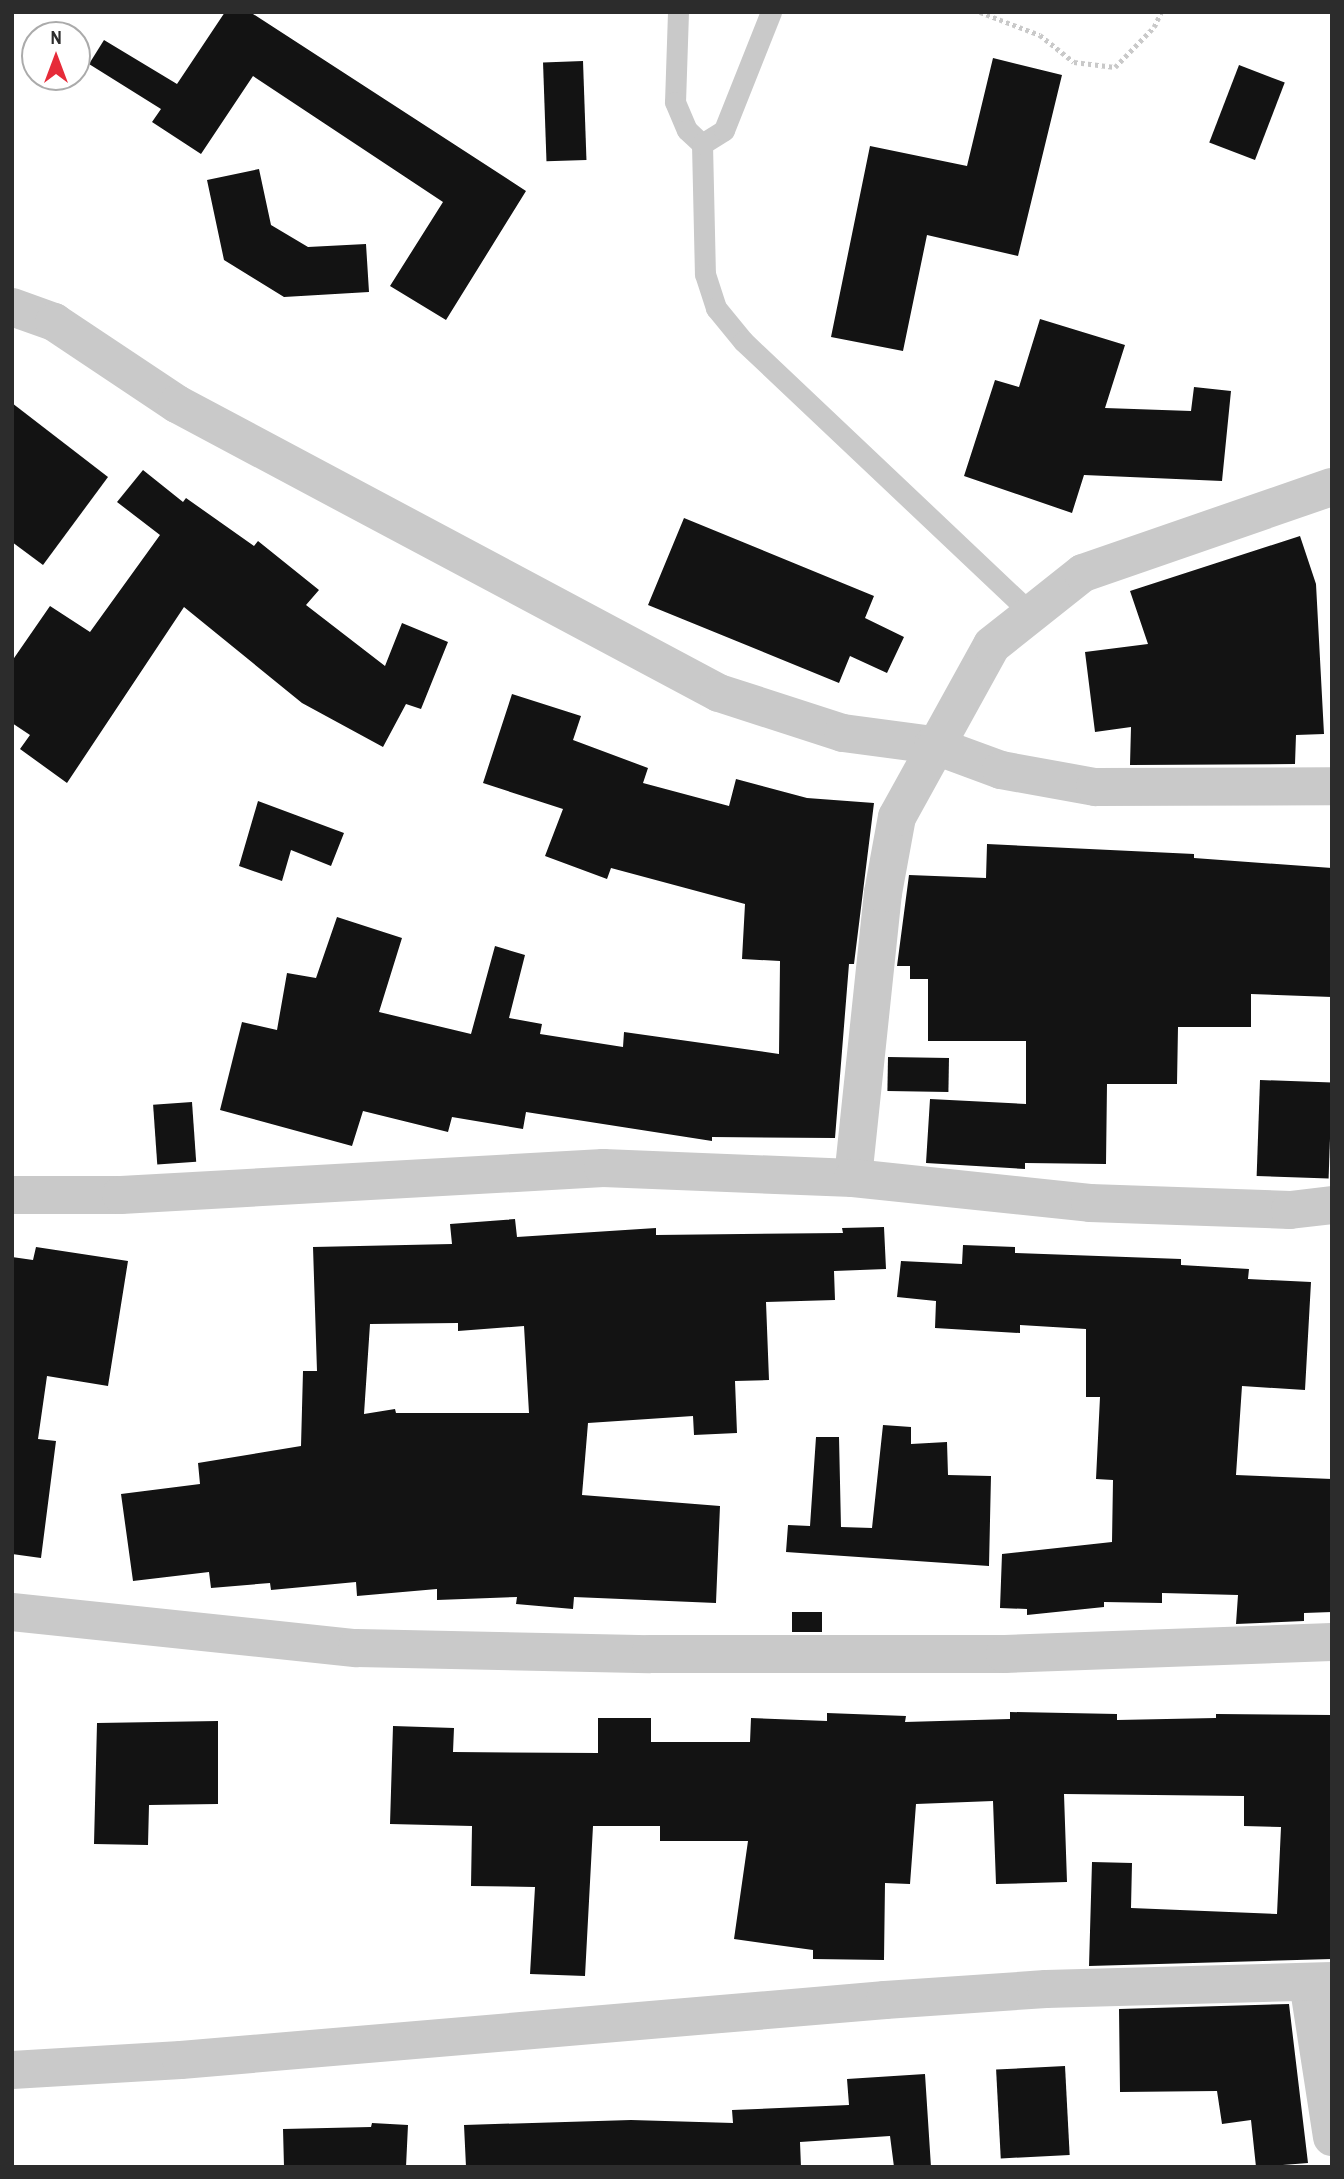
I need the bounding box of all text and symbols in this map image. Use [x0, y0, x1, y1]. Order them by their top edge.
north arrow [21, 21, 91, 91]
text: N [50, 24, 62, 50]

